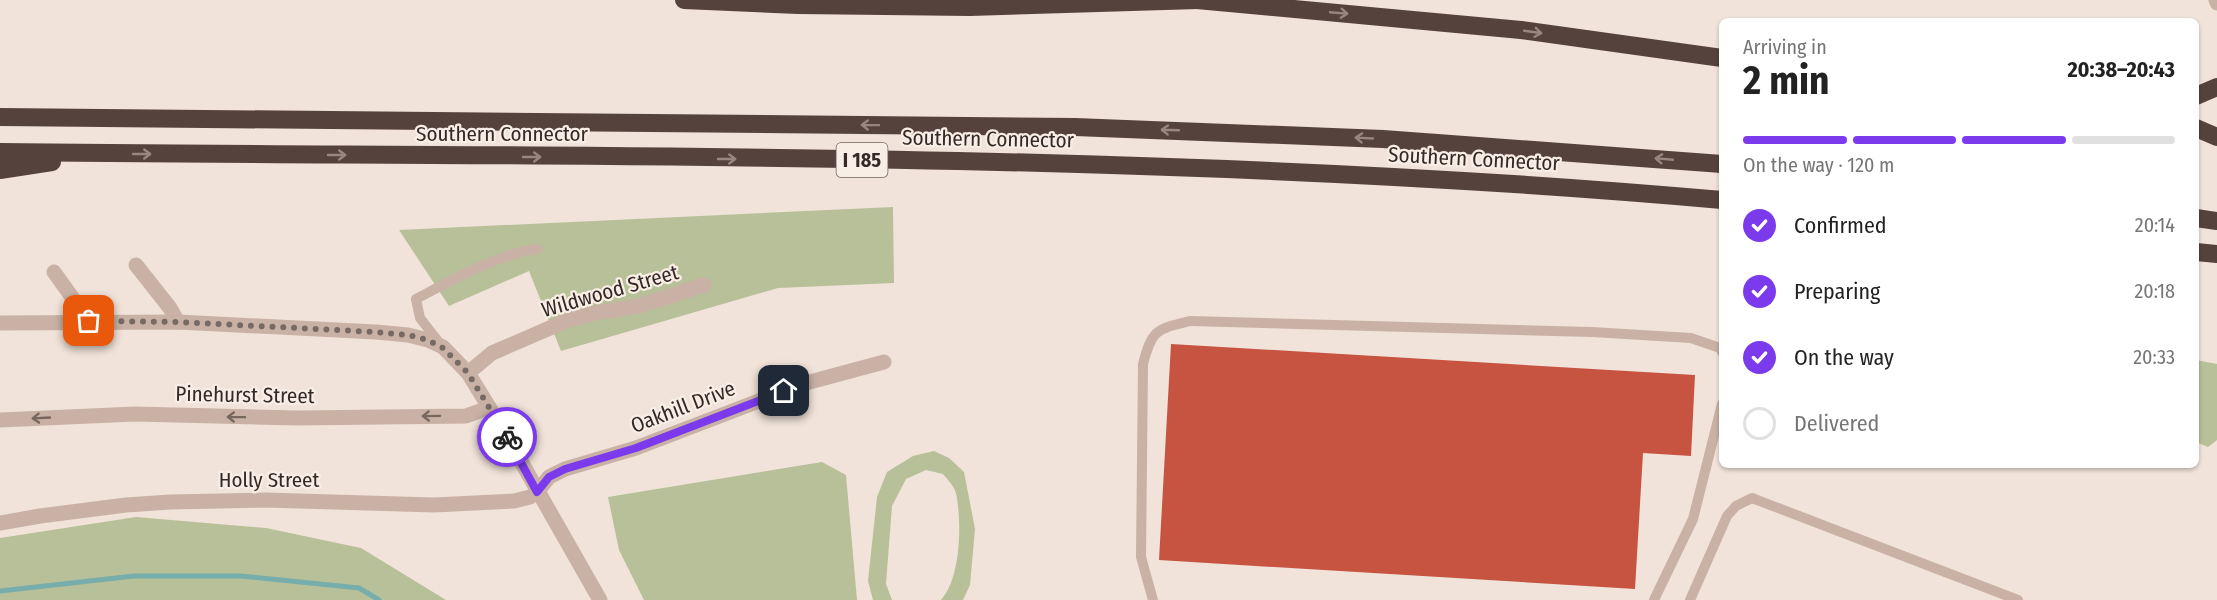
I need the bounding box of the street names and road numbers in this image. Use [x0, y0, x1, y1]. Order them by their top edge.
street label: Southern Connector [416, 121, 589, 147]
street label: Southern Connector [902, 125, 1075, 154]
street label: Southern Connector [1388, 142, 1561, 177]
road number: I 185 [836, 143, 888, 177]
street label: Wildwood Street [538, 259, 682, 323]
street label: Oakhill Drive [627, 375, 739, 439]
street label: Pinehurst Street [175, 381, 315, 409]
street label: Holly Street [219, 467, 319, 493]

